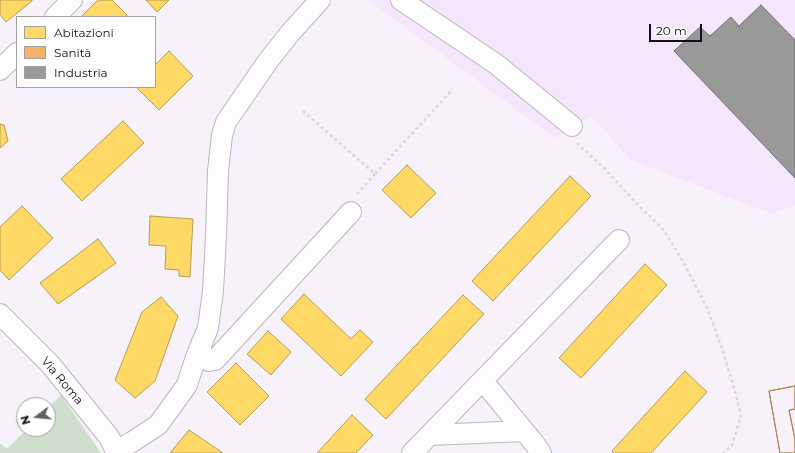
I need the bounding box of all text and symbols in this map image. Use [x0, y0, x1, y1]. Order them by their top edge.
legend [16, 16, 156, 88]
scale bar [651, 16, 704, 42]
text: 20 m [656, 23, 687, 38]
text: Abitazioni [54, 25, 114, 40]
text: Sanità [54, 45, 91, 60]
text: Industria [54, 65, 108, 80]
street label: Via Roma [38, 354, 86, 408]
north arrow [16, 397, 56, 437]
text: N [17, 414, 33, 426]

